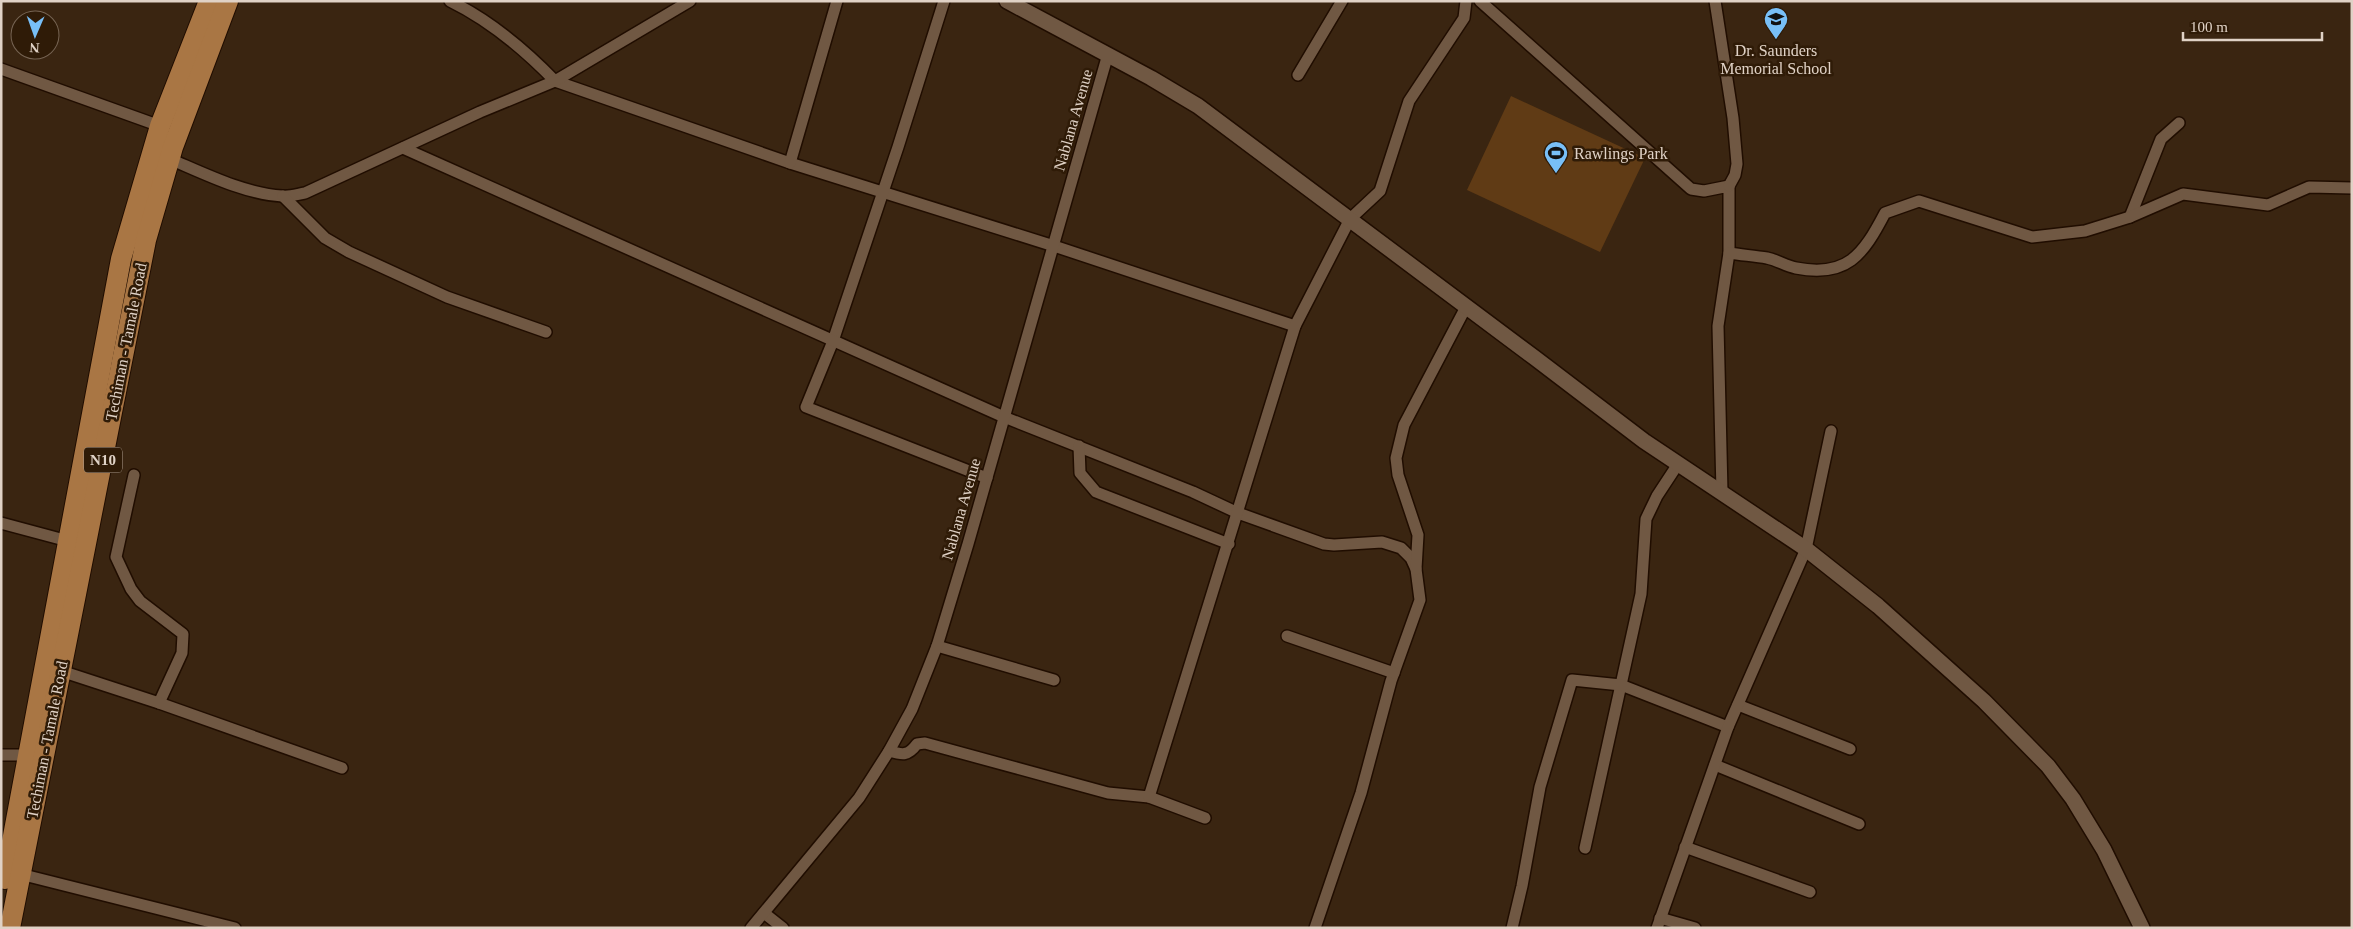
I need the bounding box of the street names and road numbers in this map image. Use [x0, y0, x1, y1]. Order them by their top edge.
street label: Nablana Avenue [1050, 67, 1096, 173]
street label: Techiman - Tamale Road [102, 262, 150, 422]
road number: N10 [84, 448, 122, 472]
street label: Nablana Avenue [938, 456, 984, 562]
street label: Techiman - Tamale Road [23, 660, 71, 820]

